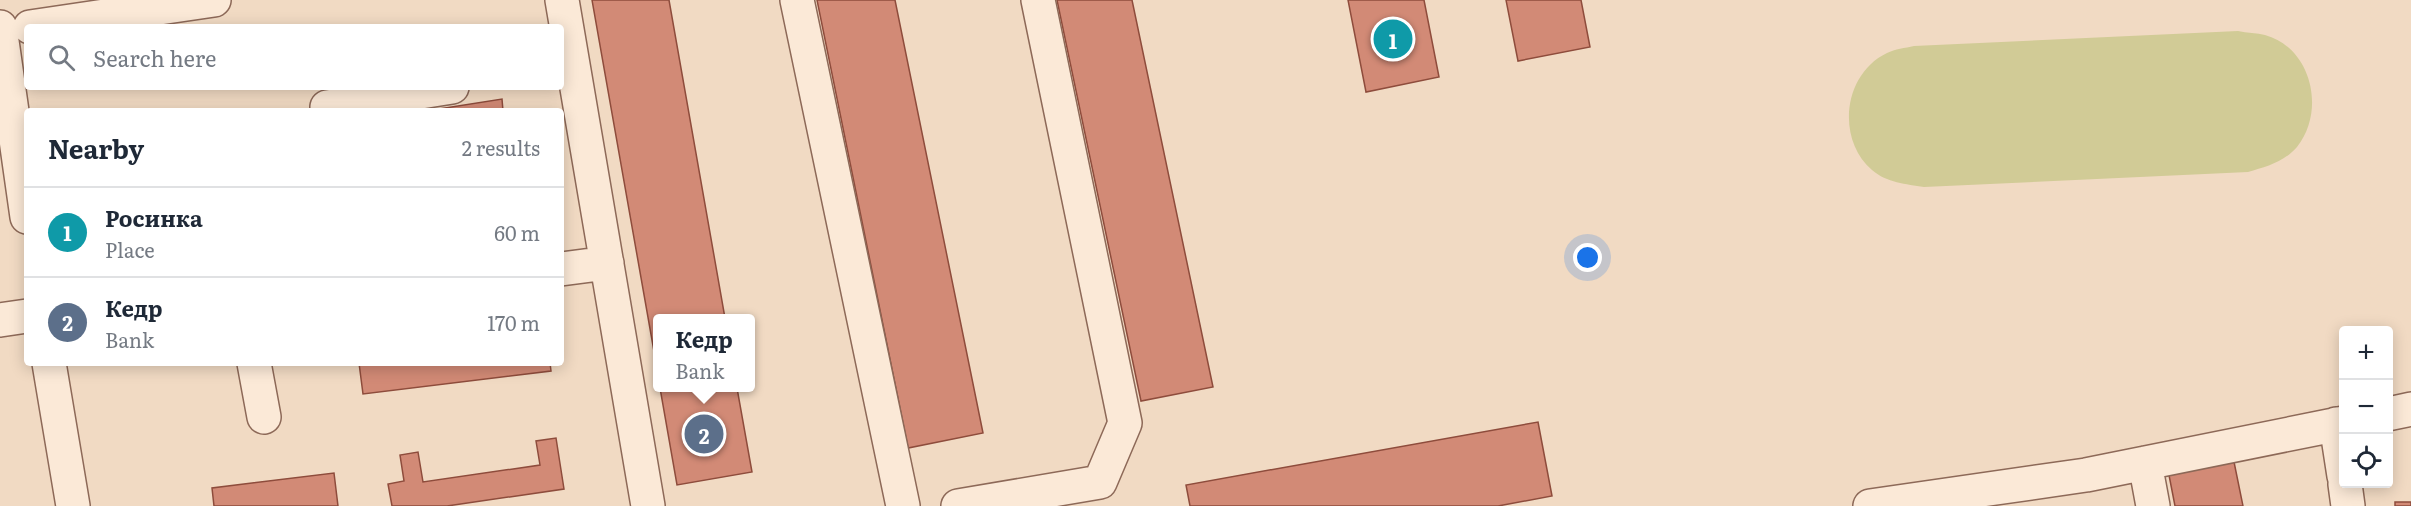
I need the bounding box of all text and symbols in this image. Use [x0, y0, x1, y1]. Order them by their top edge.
pin: 1 [1374, 16, 1412, 62]
search box [24, 24, 564, 90]
icon: search [45, 41, 78, 74]
text: Search here [93, 41, 216, 74]
text: Nearby [48, 128, 144, 167]
text: 2 results [462, 132, 540, 162]
text: Росинка [105, 201, 203, 234]
text: 1 [63, 217, 72, 247]
text: 60 m [494, 217, 540, 247]
text: Place [105, 234, 155, 264]
your location [1573, 243, 1602, 272]
text: Кедр [105, 291, 162, 324]
text: 2 [62, 307, 73, 337]
text: 170 m [487, 307, 540, 337]
popup [653, 314, 755, 392]
text: Кедр [675, 322, 733, 355]
text: Bank [105, 324, 154, 354]
map controls [2339, 326, 2393, 488]
button: + [2339, 326, 2393, 380]
text: Bank [675, 355, 724, 385]
button: − [2339, 380, 2393, 434]
pin: 2 [684, 412, 724, 456]
button: locate [2339, 434, 2393, 488]

